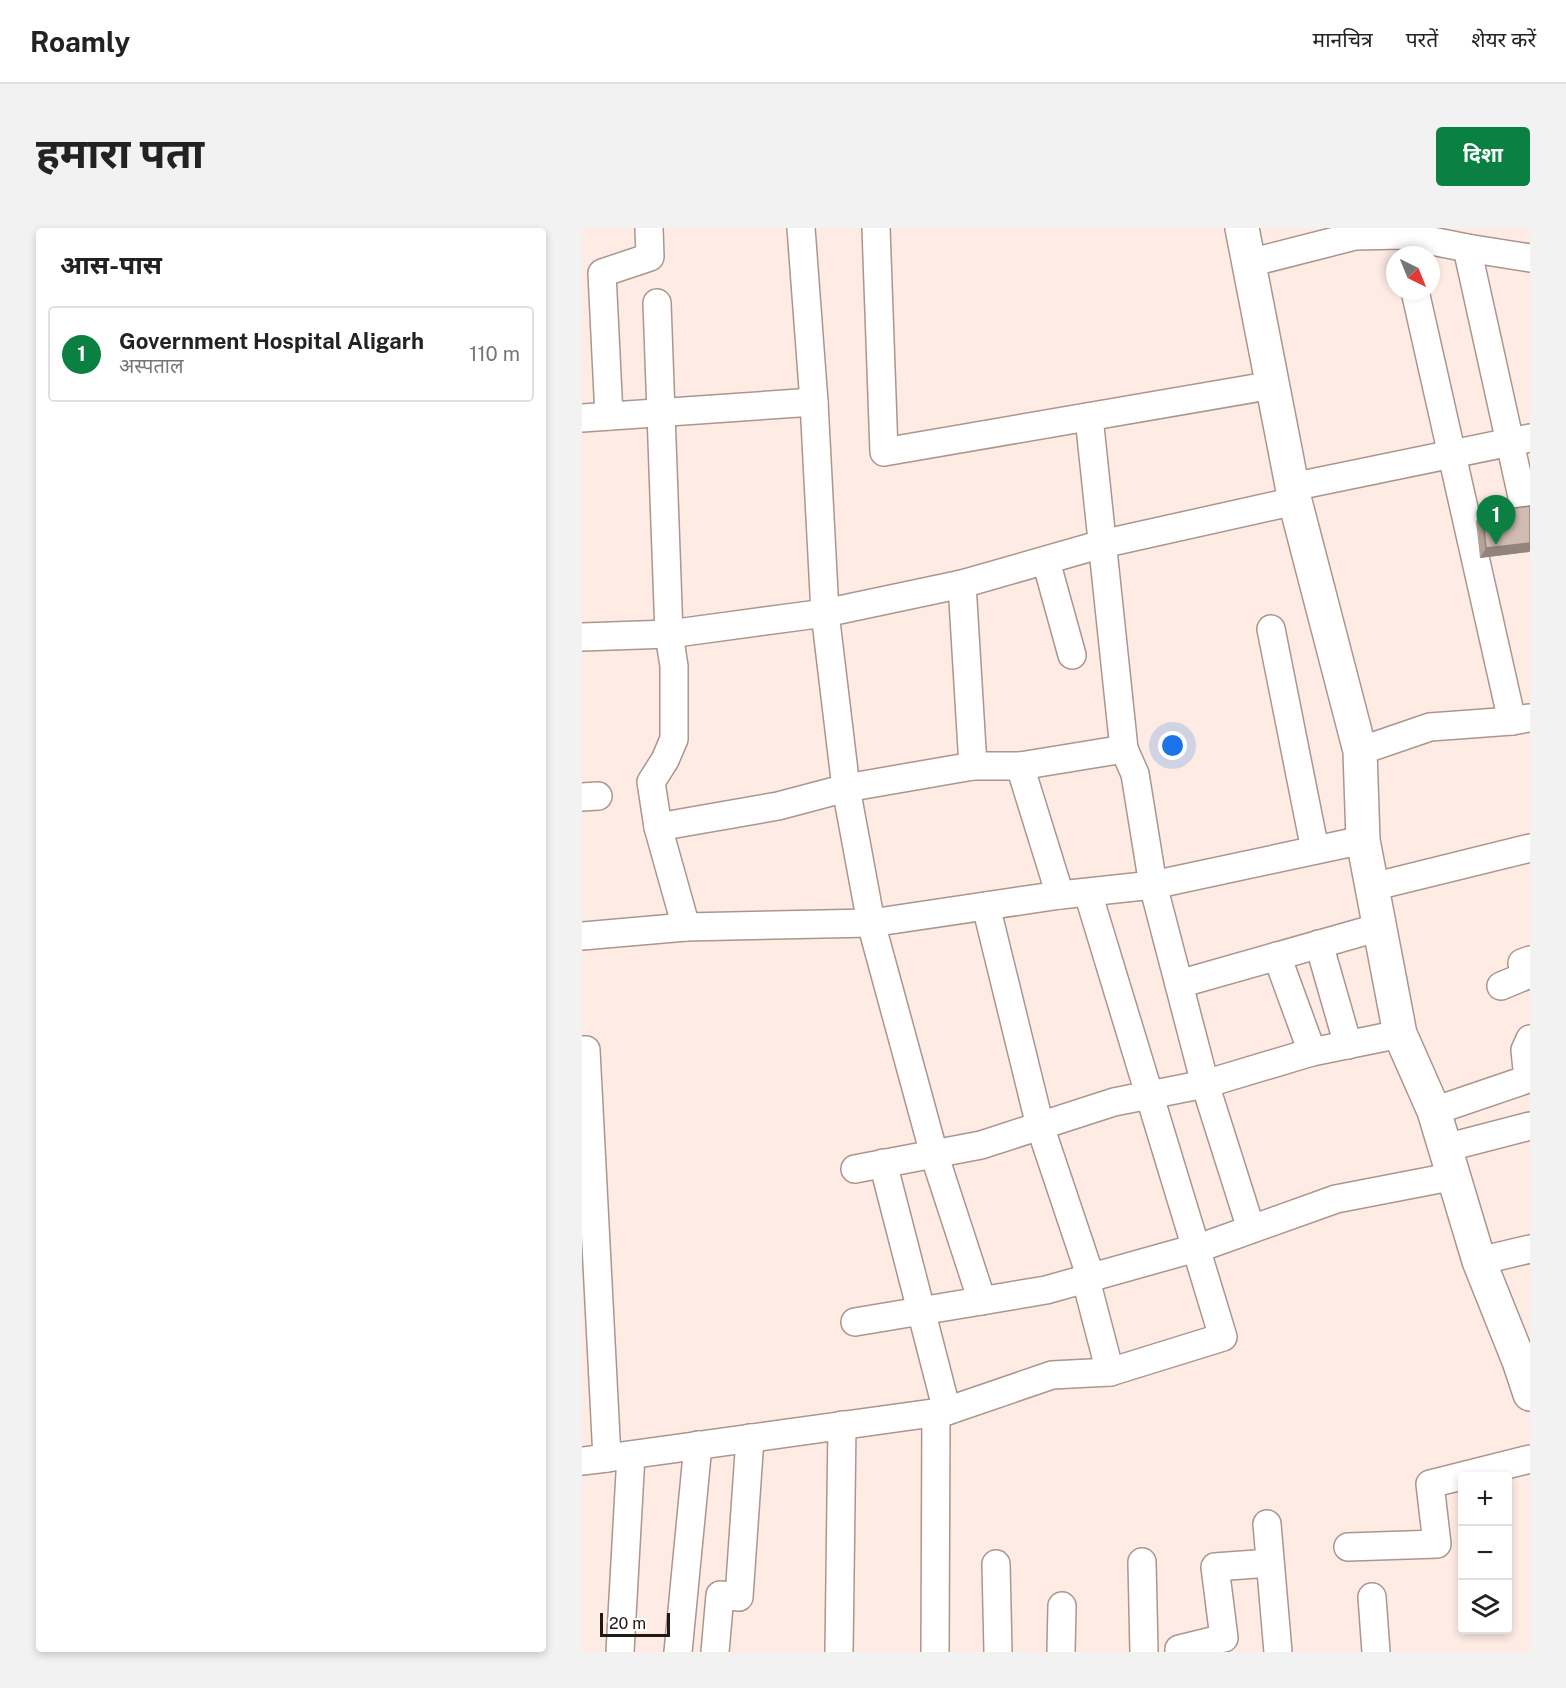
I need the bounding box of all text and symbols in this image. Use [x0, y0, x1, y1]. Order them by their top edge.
text: Roamly [30, 25, 130, 58]
text: मानचित्र [1313, 27, 1373, 52]
text: परतें [1406, 27, 1438, 52]
text: शेयर करें [1471, 27, 1536, 52]
button: दिशा [1436, 127, 1530, 186]
text: हमारा पता [36, 128, 204, 177]
north arrow [1386, 246, 1440, 300]
text: आस-पास [60, 249, 162, 280]
text: Government Hospital Aligarh [119, 328, 424, 354]
text: 1 [77, 342, 86, 366]
text: 110 m [469, 342, 520, 366]
text: अस्पताल [119, 354, 184, 378]
pin: 1 [1476, 496, 1516, 545]
your location [1158, 731, 1187, 760]
map controls [1458, 1472, 1512, 1634]
button: + [1458, 1472, 1512, 1526]
button: − [1458, 1526, 1512, 1580]
button: layers [1458, 1580, 1512, 1634]
scale bar [600, 1610, 670, 1638]
text: 20 m [609, 1614, 646, 1633]

